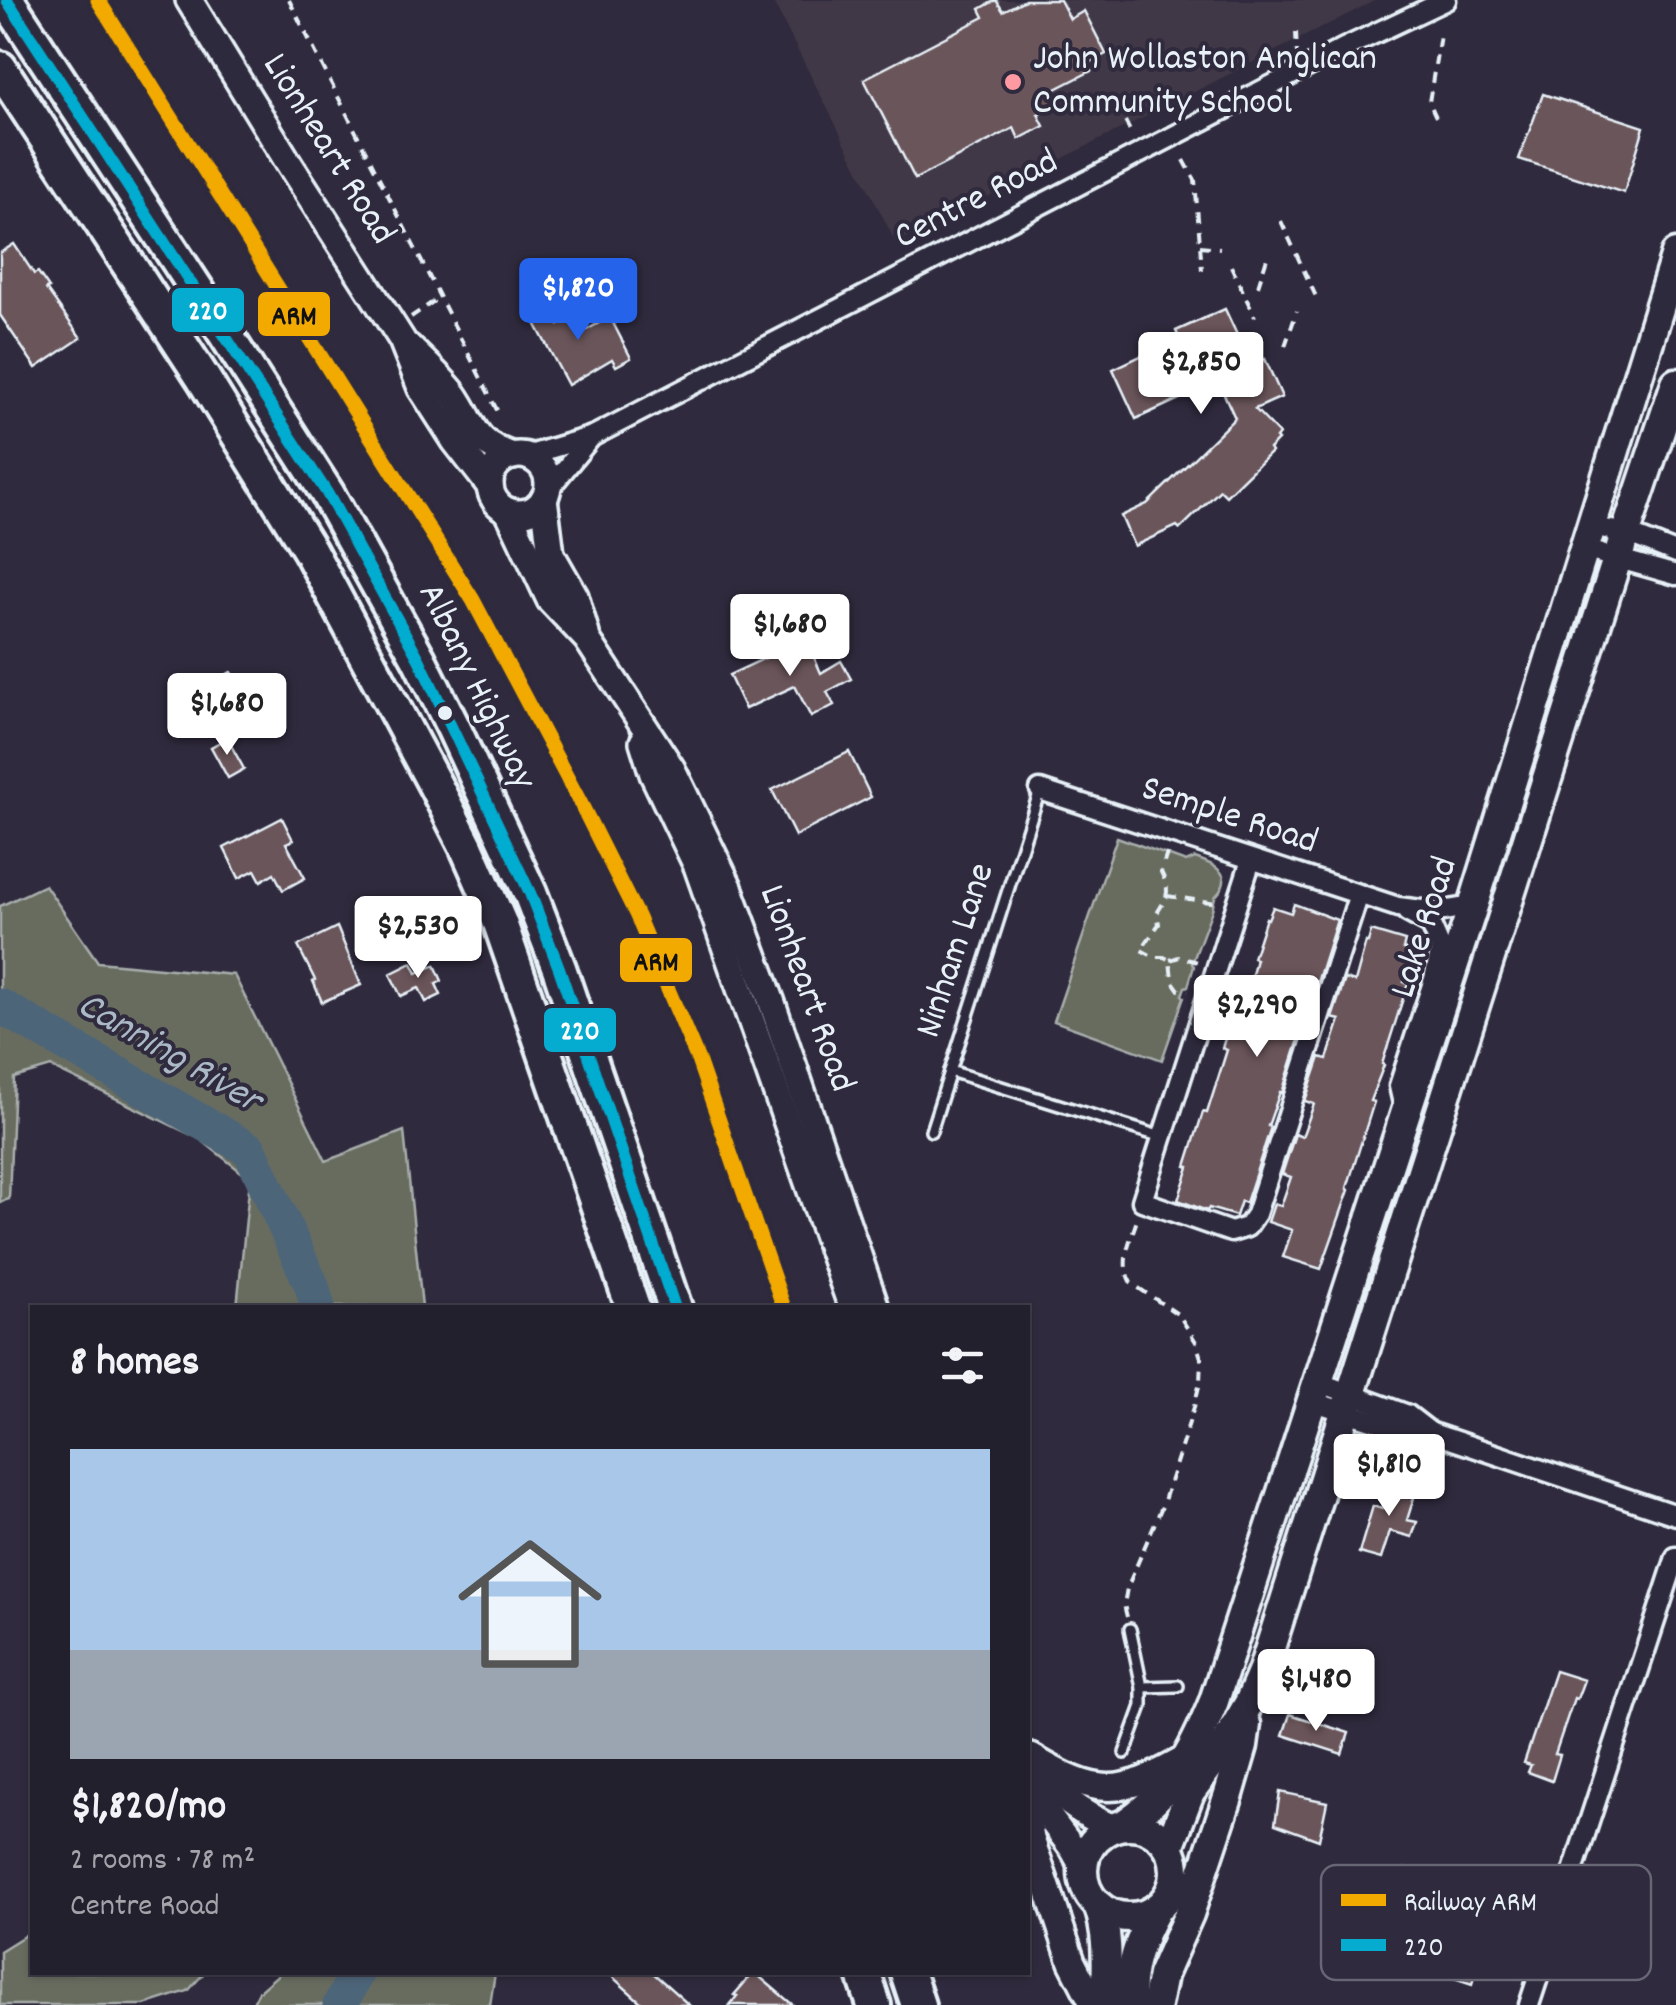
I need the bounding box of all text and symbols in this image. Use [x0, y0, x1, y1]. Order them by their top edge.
place label: John Wollaston Anglican Community School [1033, 33, 1377, 132]
street label: Lionheart Road [246, 44, 408, 256]
marker: John Wollaston Anglican Community School [1002, 71, 1024, 93]
street label: Centre Road [885, 136, 1069, 266]
pin: $1,820 [497, 258, 659, 343]
text: $1,820 [541, 267, 615, 313]
line badge: 220 [170, 286, 246, 334]
line badge: ARM [256, 290, 332, 338]
text: 220 [188, 294, 228, 334]
text: ARM [271, 299, 317, 339]
pin: $2,850 [1120, 332, 1282, 417]
text: $2,850 [1160, 341, 1242, 387]
street label: Albany Highway [401, 574, 549, 800]
pin: $1,680 [709, 594, 871, 679]
text: $1,680 [752, 603, 828, 649]
pin: $1,680 [146, 673, 308, 758]
text: $1,680 [189, 682, 265, 728]
unlabelled marker [435, 703, 455, 723]
street label: Semple Road [1134, 763, 1324, 871]
street label: Lake Road [1377, 850, 1475, 1006]
street label: Ninham Lane [903, 856, 1011, 1046]
street label: Lionheart Road [742, 878, 868, 1100]
pin: $2,530 [337, 896, 499, 981]
text: $2,530 [377, 905, 459, 951]
line badge: ARM [618, 936, 694, 984]
text: ARM [633, 945, 679, 985]
pin: $2,290 [1176, 975, 1338, 1060]
water label: Canning River [65, 979, 274, 1133]
text: $2,290 [1216, 984, 1298, 1030]
line badge: 220 [542, 1006, 618, 1054]
text: 220 [560, 1014, 600, 1054]
text: 8 homes [70, 1335, 199, 1395]
icon: filters [935, 1338, 990, 1393]
pin: $1,810 [1308, 1434, 1470, 1519]
text: $1,810 [1356, 1443, 1422, 1489]
icon: home [440, 1514, 620, 1694]
pin: $1,480 [1235, 1649, 1397, 1734]
text: $1,480 [1280, 1658, 1352, 1704]
text: $1,820/mo [70, 1779, 226, 1839]
text: 2 rooms · 78 m² [70, 1839, 255, 1885]
legend [1321, 1865, 1651, 1980]
text: Centre Road [70, 1885, 220, 1931]
text: Railway ARM [1404, 1885, 1537, 1925]
text: 220 [1404, 1930, 1444, 1970]

